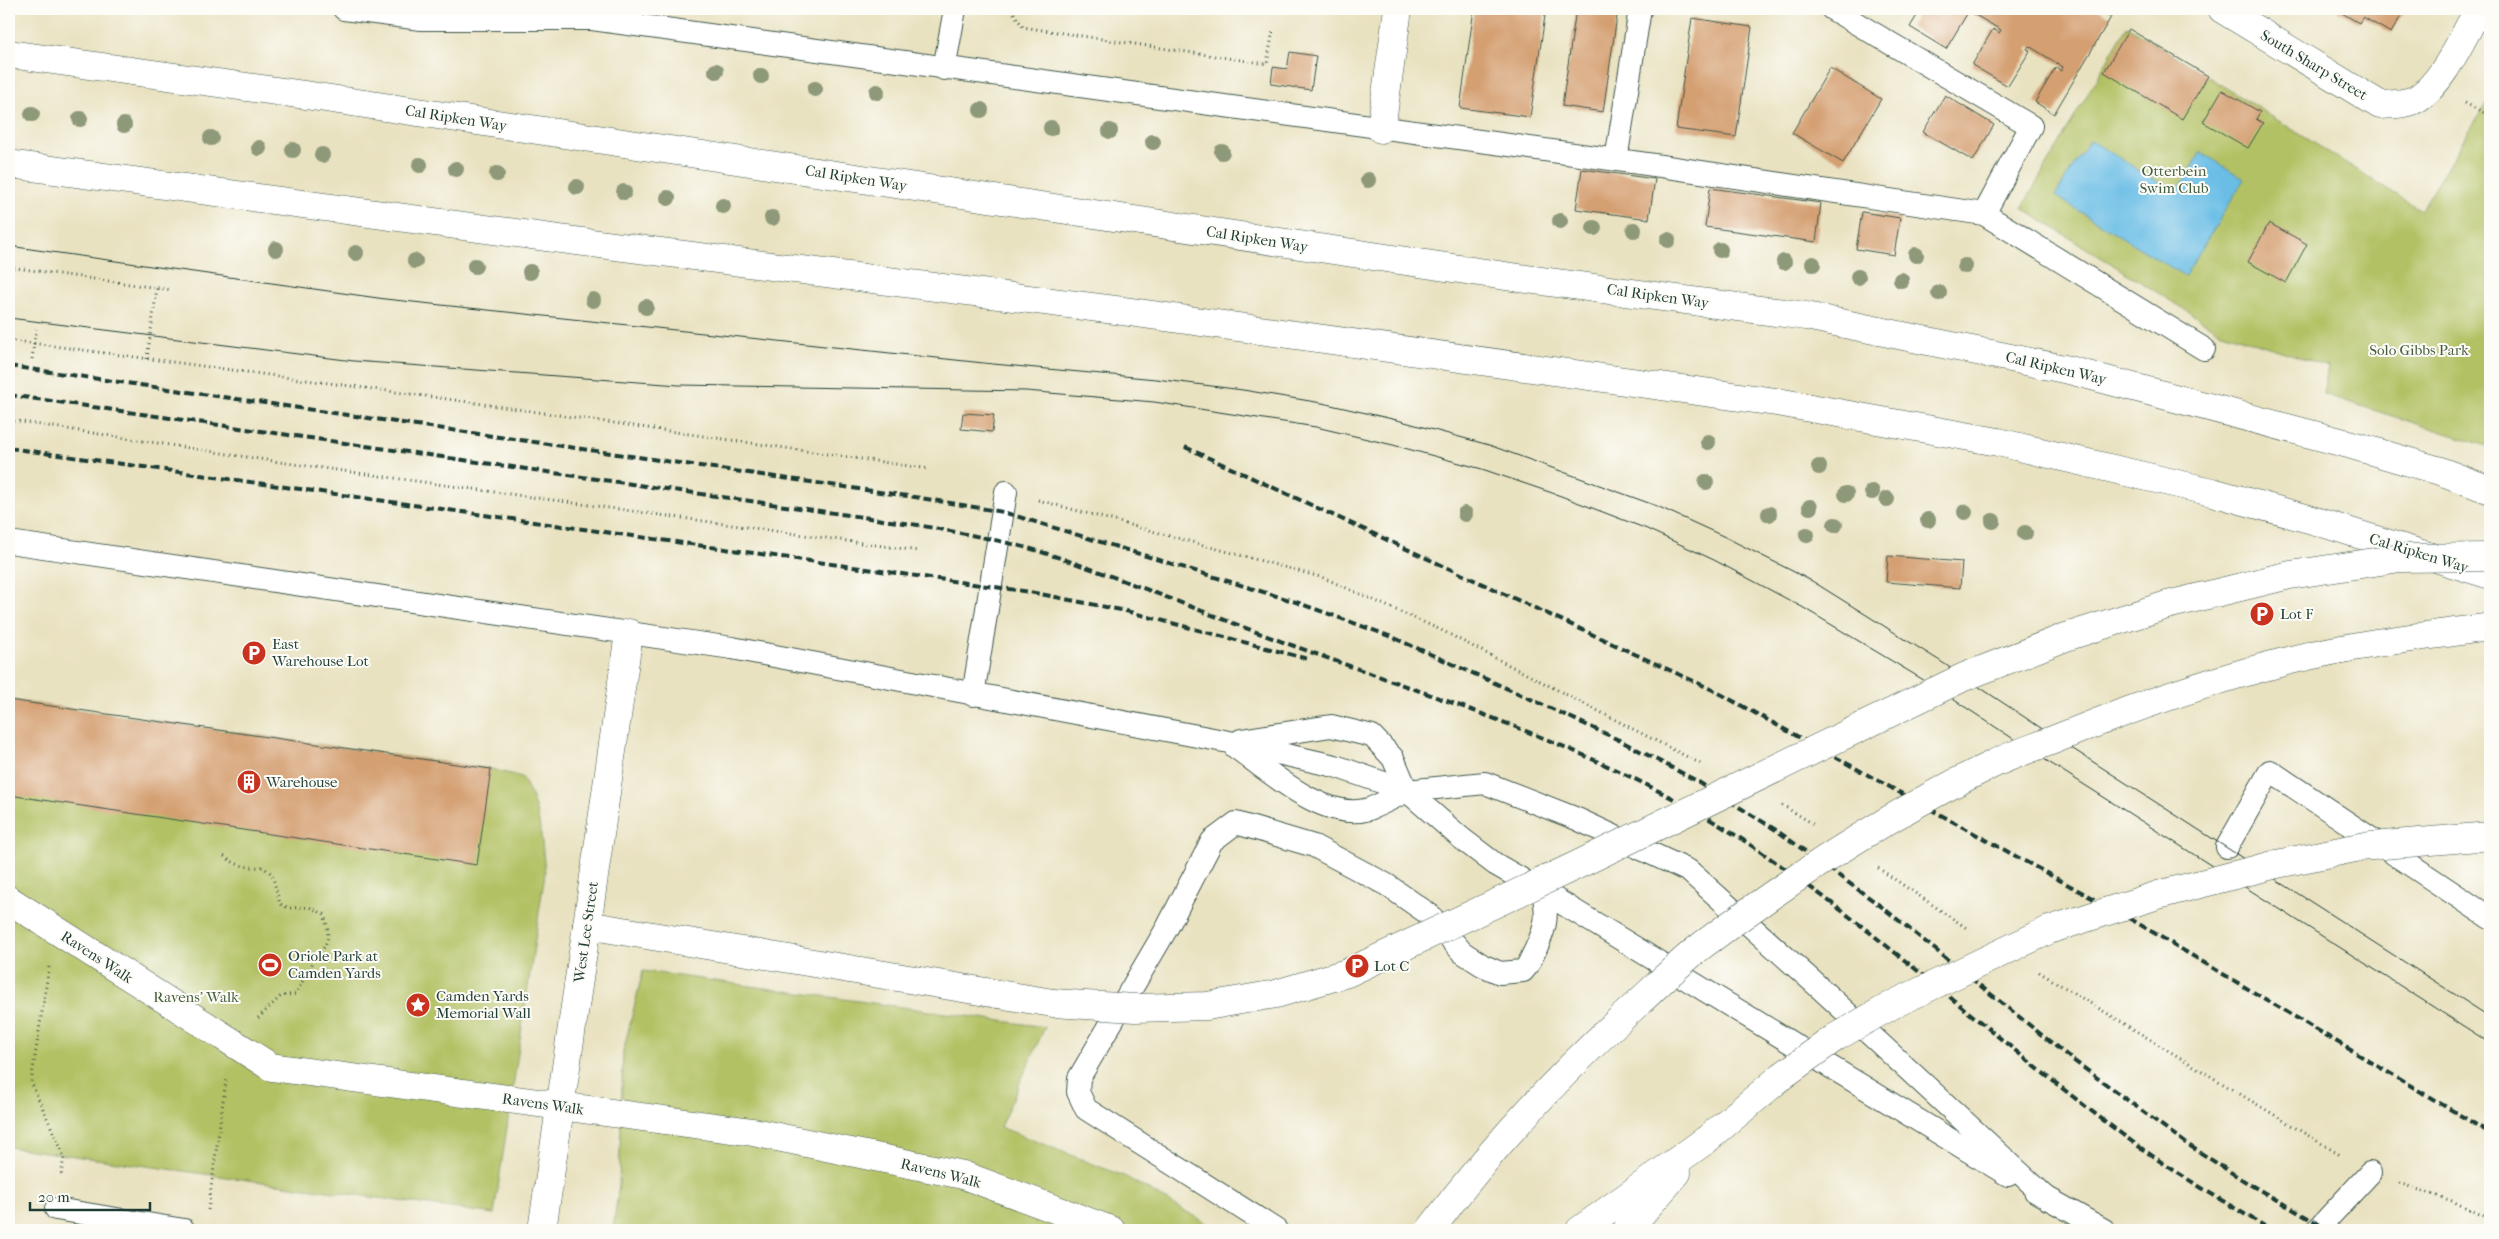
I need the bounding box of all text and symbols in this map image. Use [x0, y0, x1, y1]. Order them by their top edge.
street label: South Sharp Street [2257, 26, 2371, 104]
street label: Cal Ripken Way [404, 101, 509, 135]
street label: Cal Ripken Way [804, 161, 909, 195]
park label: Otterbein Swim Club [2139, 162, 2209, 197]
street label: Cal Ripken Way [1205, 222, 1310, 256]
street label: Cal Ripken Way [1606, 280, 1711, 312]
park label: Solo Gibbs Park [2369, 341, 2469, 359]
street label: Cal Ripken Way [2004, 348, 2109, 389]
street label: Cal Ripken Way [2367, 529, 2472, 577]
parking icon: Lot F [2249, 601, 2275, 627]
place label: Lot F [2280, 605, 2313, 623]
place label: East Warehouse Lot [271, 635, 369, 670]
parking icon: East Warehouse Lot [241, 640, 267, 666]
building icon: Warehouse [236, 769, 262, 795]
place label: Warehouse [265, 773, 338, 791]
street label: West Lee Street [570, 880, 602, 985]
street label: Ravens Walk [58, 927, 137, 987]
place label: Oriole Park at Camden Yards [288, 947, 381, 982]
sports icon: Oriole Park at Camden Yards [257, 952, 283, 978]
parking icon: Lot C [1344, 953, 1370, 979]
place label: Lot C [1374, 957, 1409, 975]
place label: Camden Yards Memorial Wall [436, 987, 531, 1022]
park label: Ravens' Walk [153, 988, 239, 1006]
place icon: Camden Yards Memorial Wall [405, 992, 431, 1018]
street label: Ravens Walk [501, 1089, 585, 1119]
street label: Ravens Walk [899, 1154, 983, 1192]
scale bar [30, 1179, 150, 1211]
text: 20 m [38, 1188, 70, 1206]

